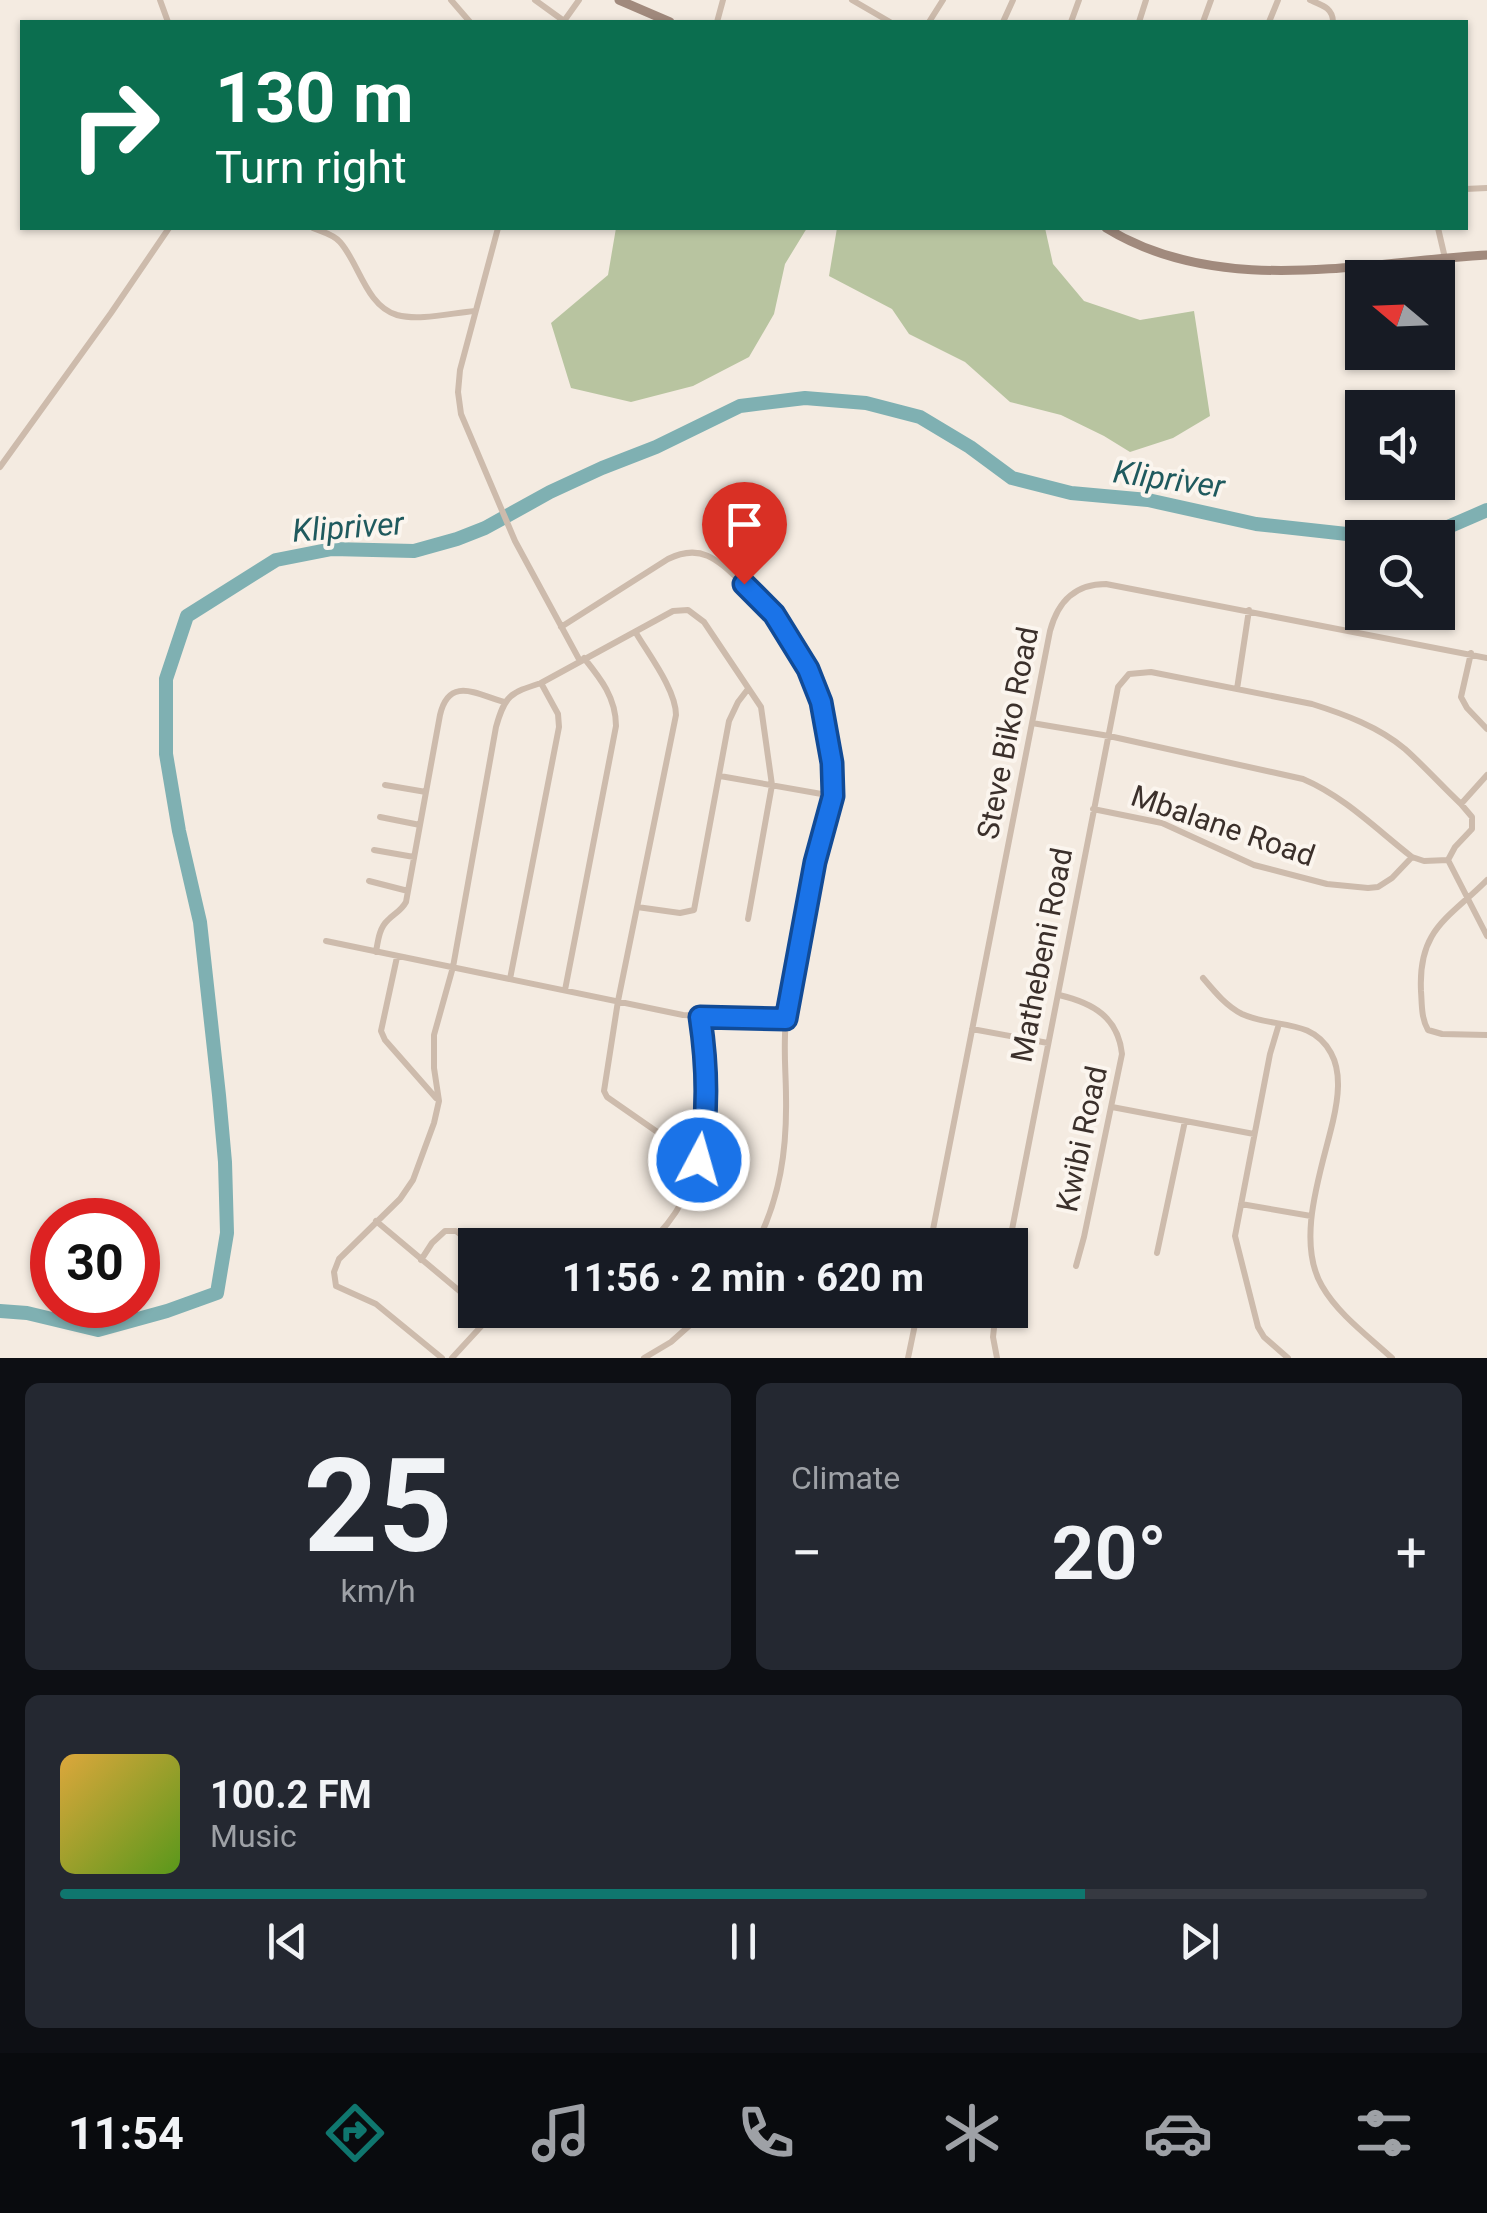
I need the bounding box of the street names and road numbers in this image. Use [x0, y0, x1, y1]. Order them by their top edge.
street label: Steve Biko Road [970, 624, 1045, 842]
street label: Mbalane Road [1127, 778, 1319, 873]
street label: Mathebeni Road [1004, 845, 1079, 1065]
street label: Kwibi Road [1049, 1063, 1114, 1215]

